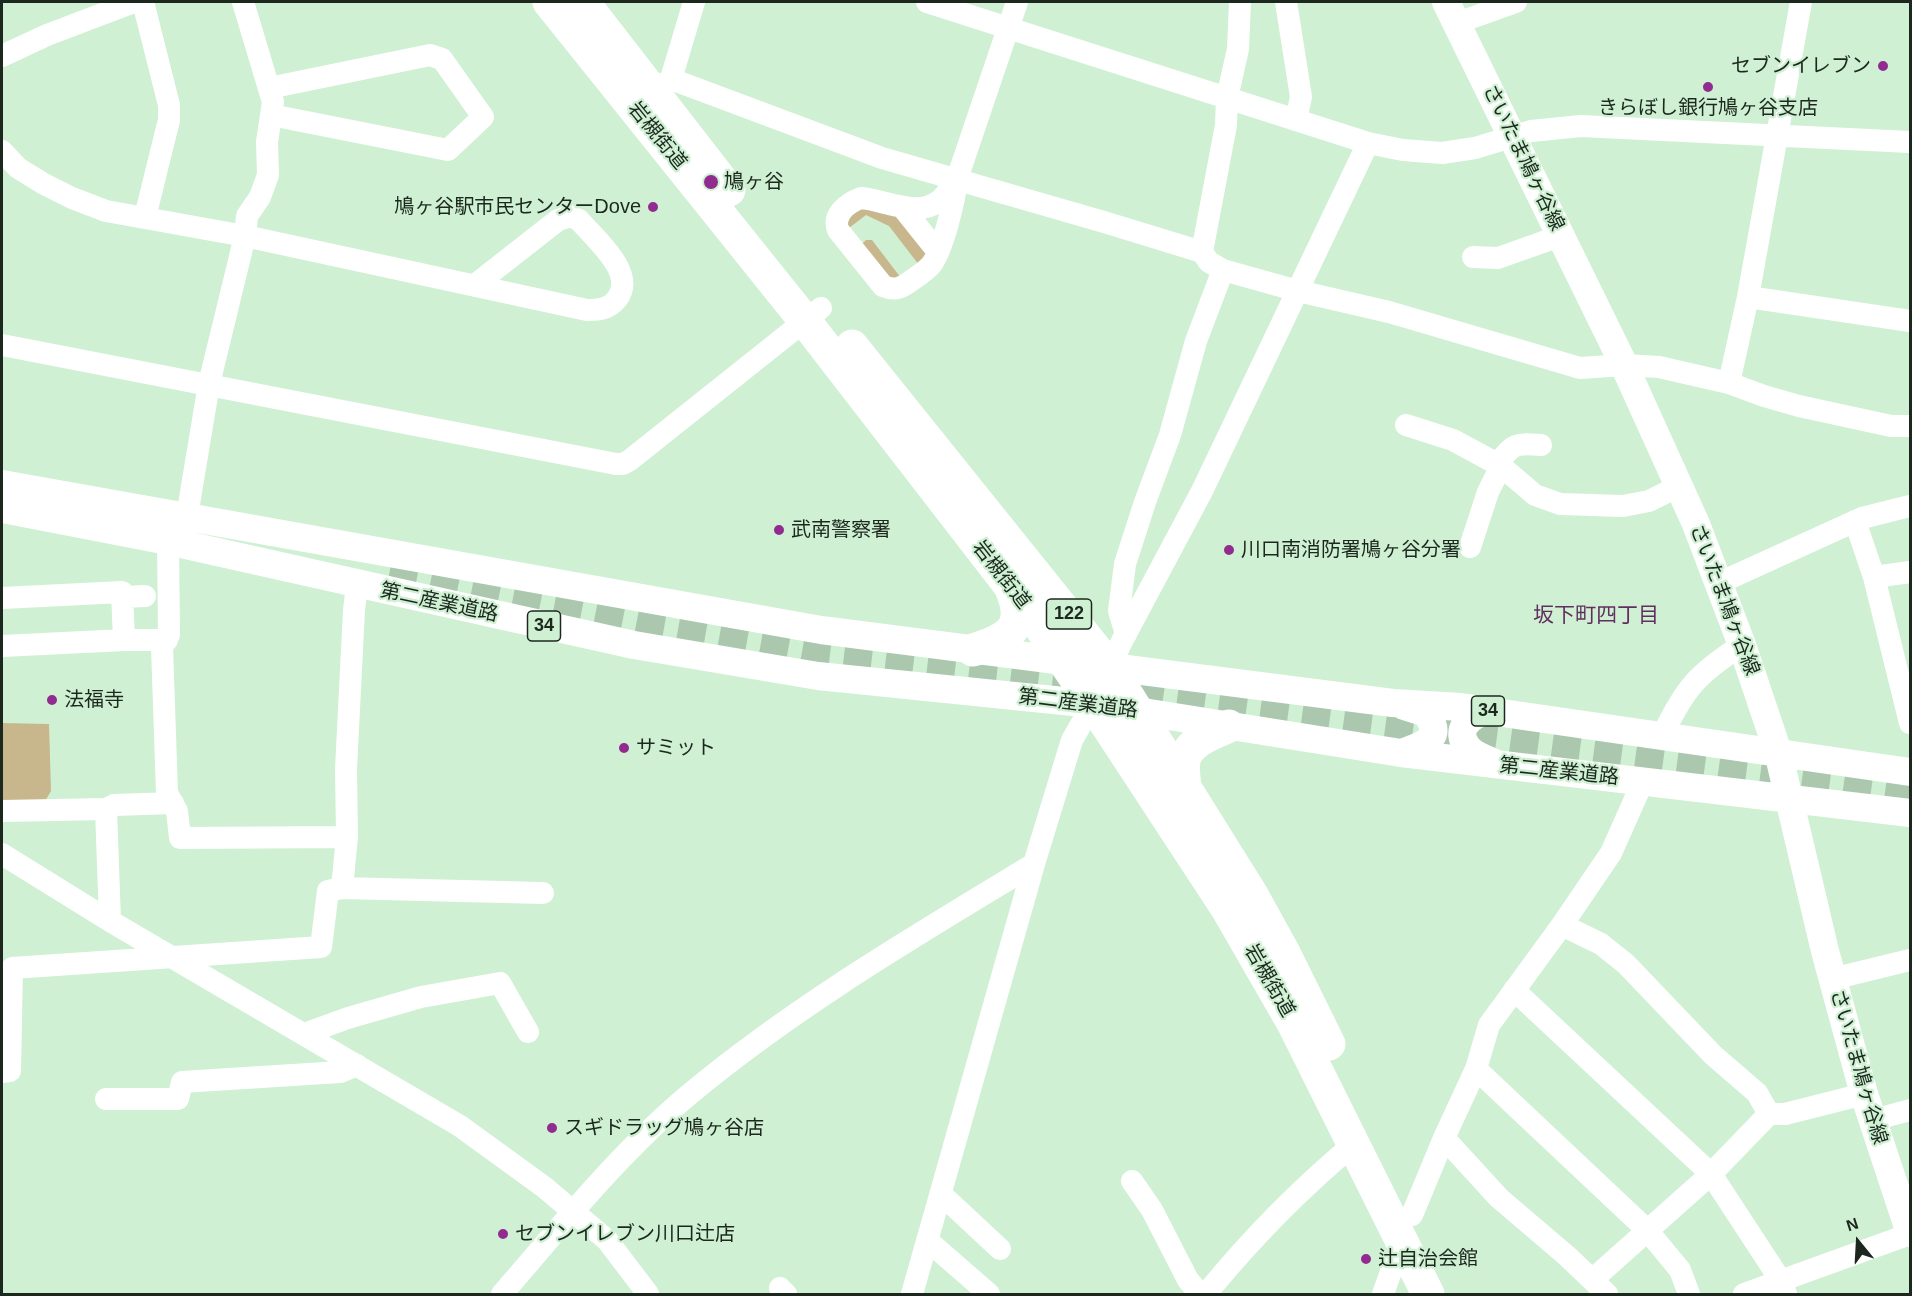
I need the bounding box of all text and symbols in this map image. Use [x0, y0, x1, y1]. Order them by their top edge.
place label: セブンイレブン [1731, 54, 1871, 78]
marker: セブンイレブン [1876, 59, 1890, 73]
marker: きらぼし銀行鳩ヶ谷支店 [1701, 80, 1715, 94]
street label: さいたま鳩ヶ谷線 [1477, 81, 1569, 235]
place label: きらぼし銀行鳩ヶ谷支店 [1598, 96, 1818, 120]
street label: 岩槻街道 [623, 97, 691, 175]
place label: 鳩ヶ谷 [724, 170, 784, 194]
marker: 鳩ヶ谷 [702, 173, 720, 191]
place label: 鳩ヶ谷駅市民センターDove [394, 195, 641, 219]
marker: 鳩ヶ谷駅市民センターDove [646, 200, 660, 214]
place label: 武南警察署 [791, 518, 891, 542]
street label: さいたま鳩ヶ谷線 [1684, 521, 1764, 679]
marker: 武南警察署 [772, 523, 786, 537]
street label: 岩槻街道 [967, 536, 1035, 614]
place label: 川口南消防署鳩ヶ谷分署 [1241, 538, 1461, 562]
marker: 川口南消防署鳩ヶ谷分署 [1222, 543, 1236, 557]
street label: 第二産業道路 [378, 579, 500, 627]
road number: 122 [1046, 599, 1092, 629]
district label: 坂下町四丁目 [1533, 603, 1659, 629]
road number: 34 [528, 611, 560, 641]
street label: 第二産業道路 [1017, 685, 1139, 723]
place label: 法福寺 [64, 688, 124, 712]
marker: 法福寺 [45, 693, 59, 707]
road number: 34 [1472, 696, 1504, 726]
place label: サミット [636, 736, 716, 760]
marker: サミット [617, 741, 631, 755]
street label: 第二産業道路 [1498, 754, 1620, 790]
street label: 岩槻街道 [1239, 940, 1299, 1022]
street label: さいたま鳩ヶ谷線 [1824, 987, 1892, 1147]
place label: スギドラッグ鳩ヶ谷店 [564, 1116, 764, 1140]
marker: スギドラッグ鳩ヶ谷店 [545, 1121, 559, 1135]
north arrow [1828, 1212, 1888, 1272]
text: N [1844, 1215, 1860, 1234]
place label: セブンイレブン川口辻店 [515, 1222, 735, 1246]
marker: セブンイレブン川口辻店 [496, 1227, 510, 1241]
place label: 辻自治会館 [1378, 1247, 1478, 1271]
marker: 辻自治会館 [1359, 1252, 1373, 1266]

